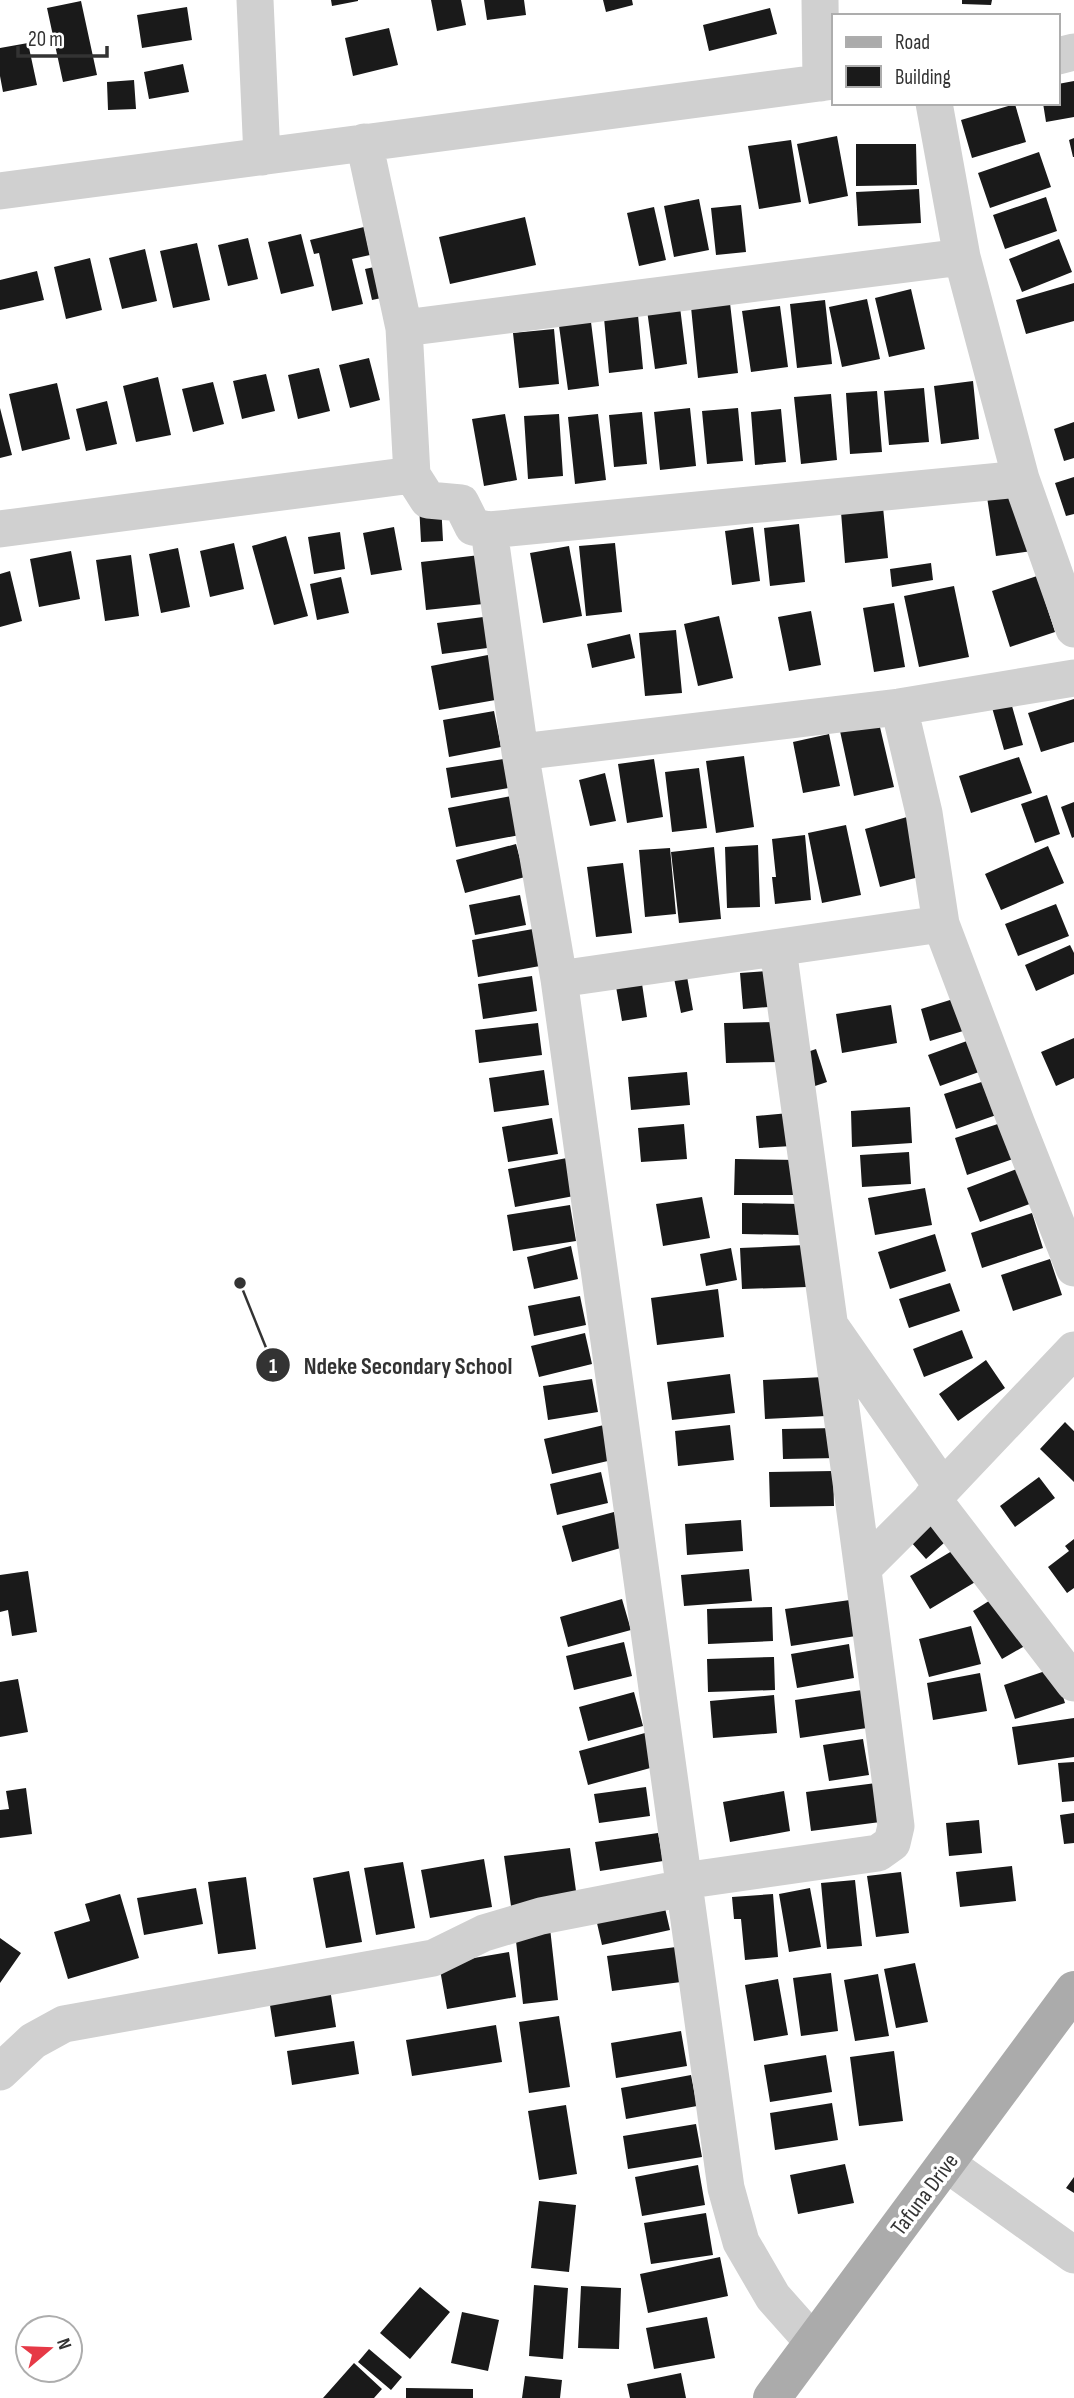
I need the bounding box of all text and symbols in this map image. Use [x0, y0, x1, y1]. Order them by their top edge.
scale bar [18, 14, 107, 58]
legend [832, 14, 1060, 105]
text: 20 m [28, 27, 63, 52]
text: Road [895, 30, 930, 55]
text: Building [895, 65, 951, 90]
callout: Ndeke Secondary School [255, 1343, 527, 1388]
text: Ndeke Secondary School [304, 1352, 512, 1381]
text: 1 [269, 1354, 277, 1379]
street label: Tafuna Drive [885, 2148, 965, 2241]
north arrow [14, 2314, 84, 2384]
text: N [51, 2335, 76, 2352]

